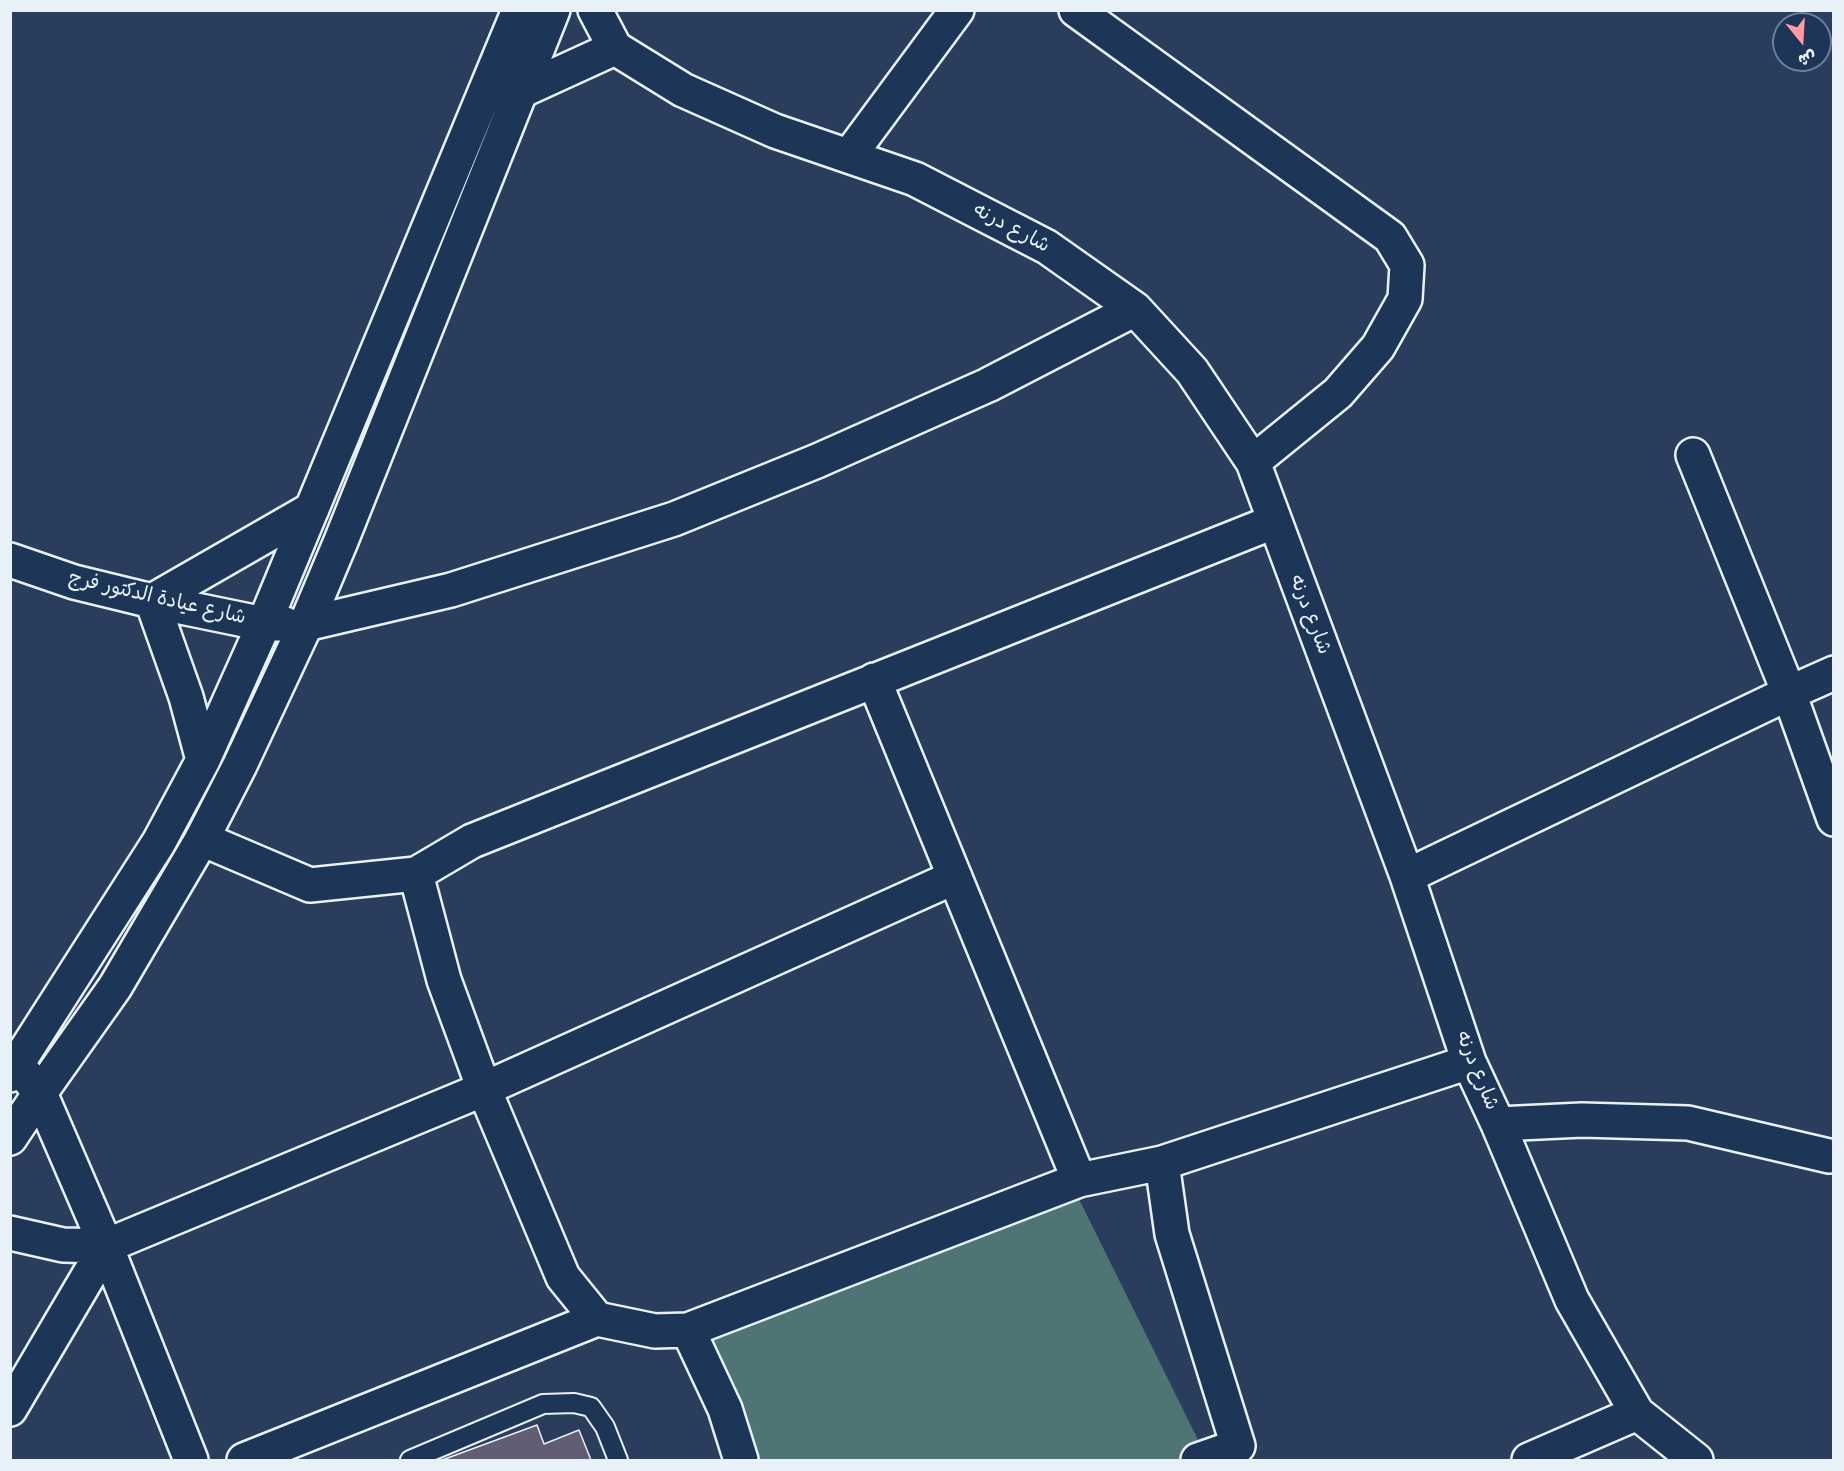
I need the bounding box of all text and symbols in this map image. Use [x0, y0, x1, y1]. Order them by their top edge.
north arrow [1772, 12, 1832, 72]
text: ش [1795, 45, 1819, 70]
street label: شارع درنه [969, 199, 1053, 259]
street label: شارع عيادة الدكتور فرج [66, 567, 248, 631]
street label: شارع درنه [1283, 572, 1335, 658]
street label: شارع درنه [1449, 1028, 1503, 1114]

